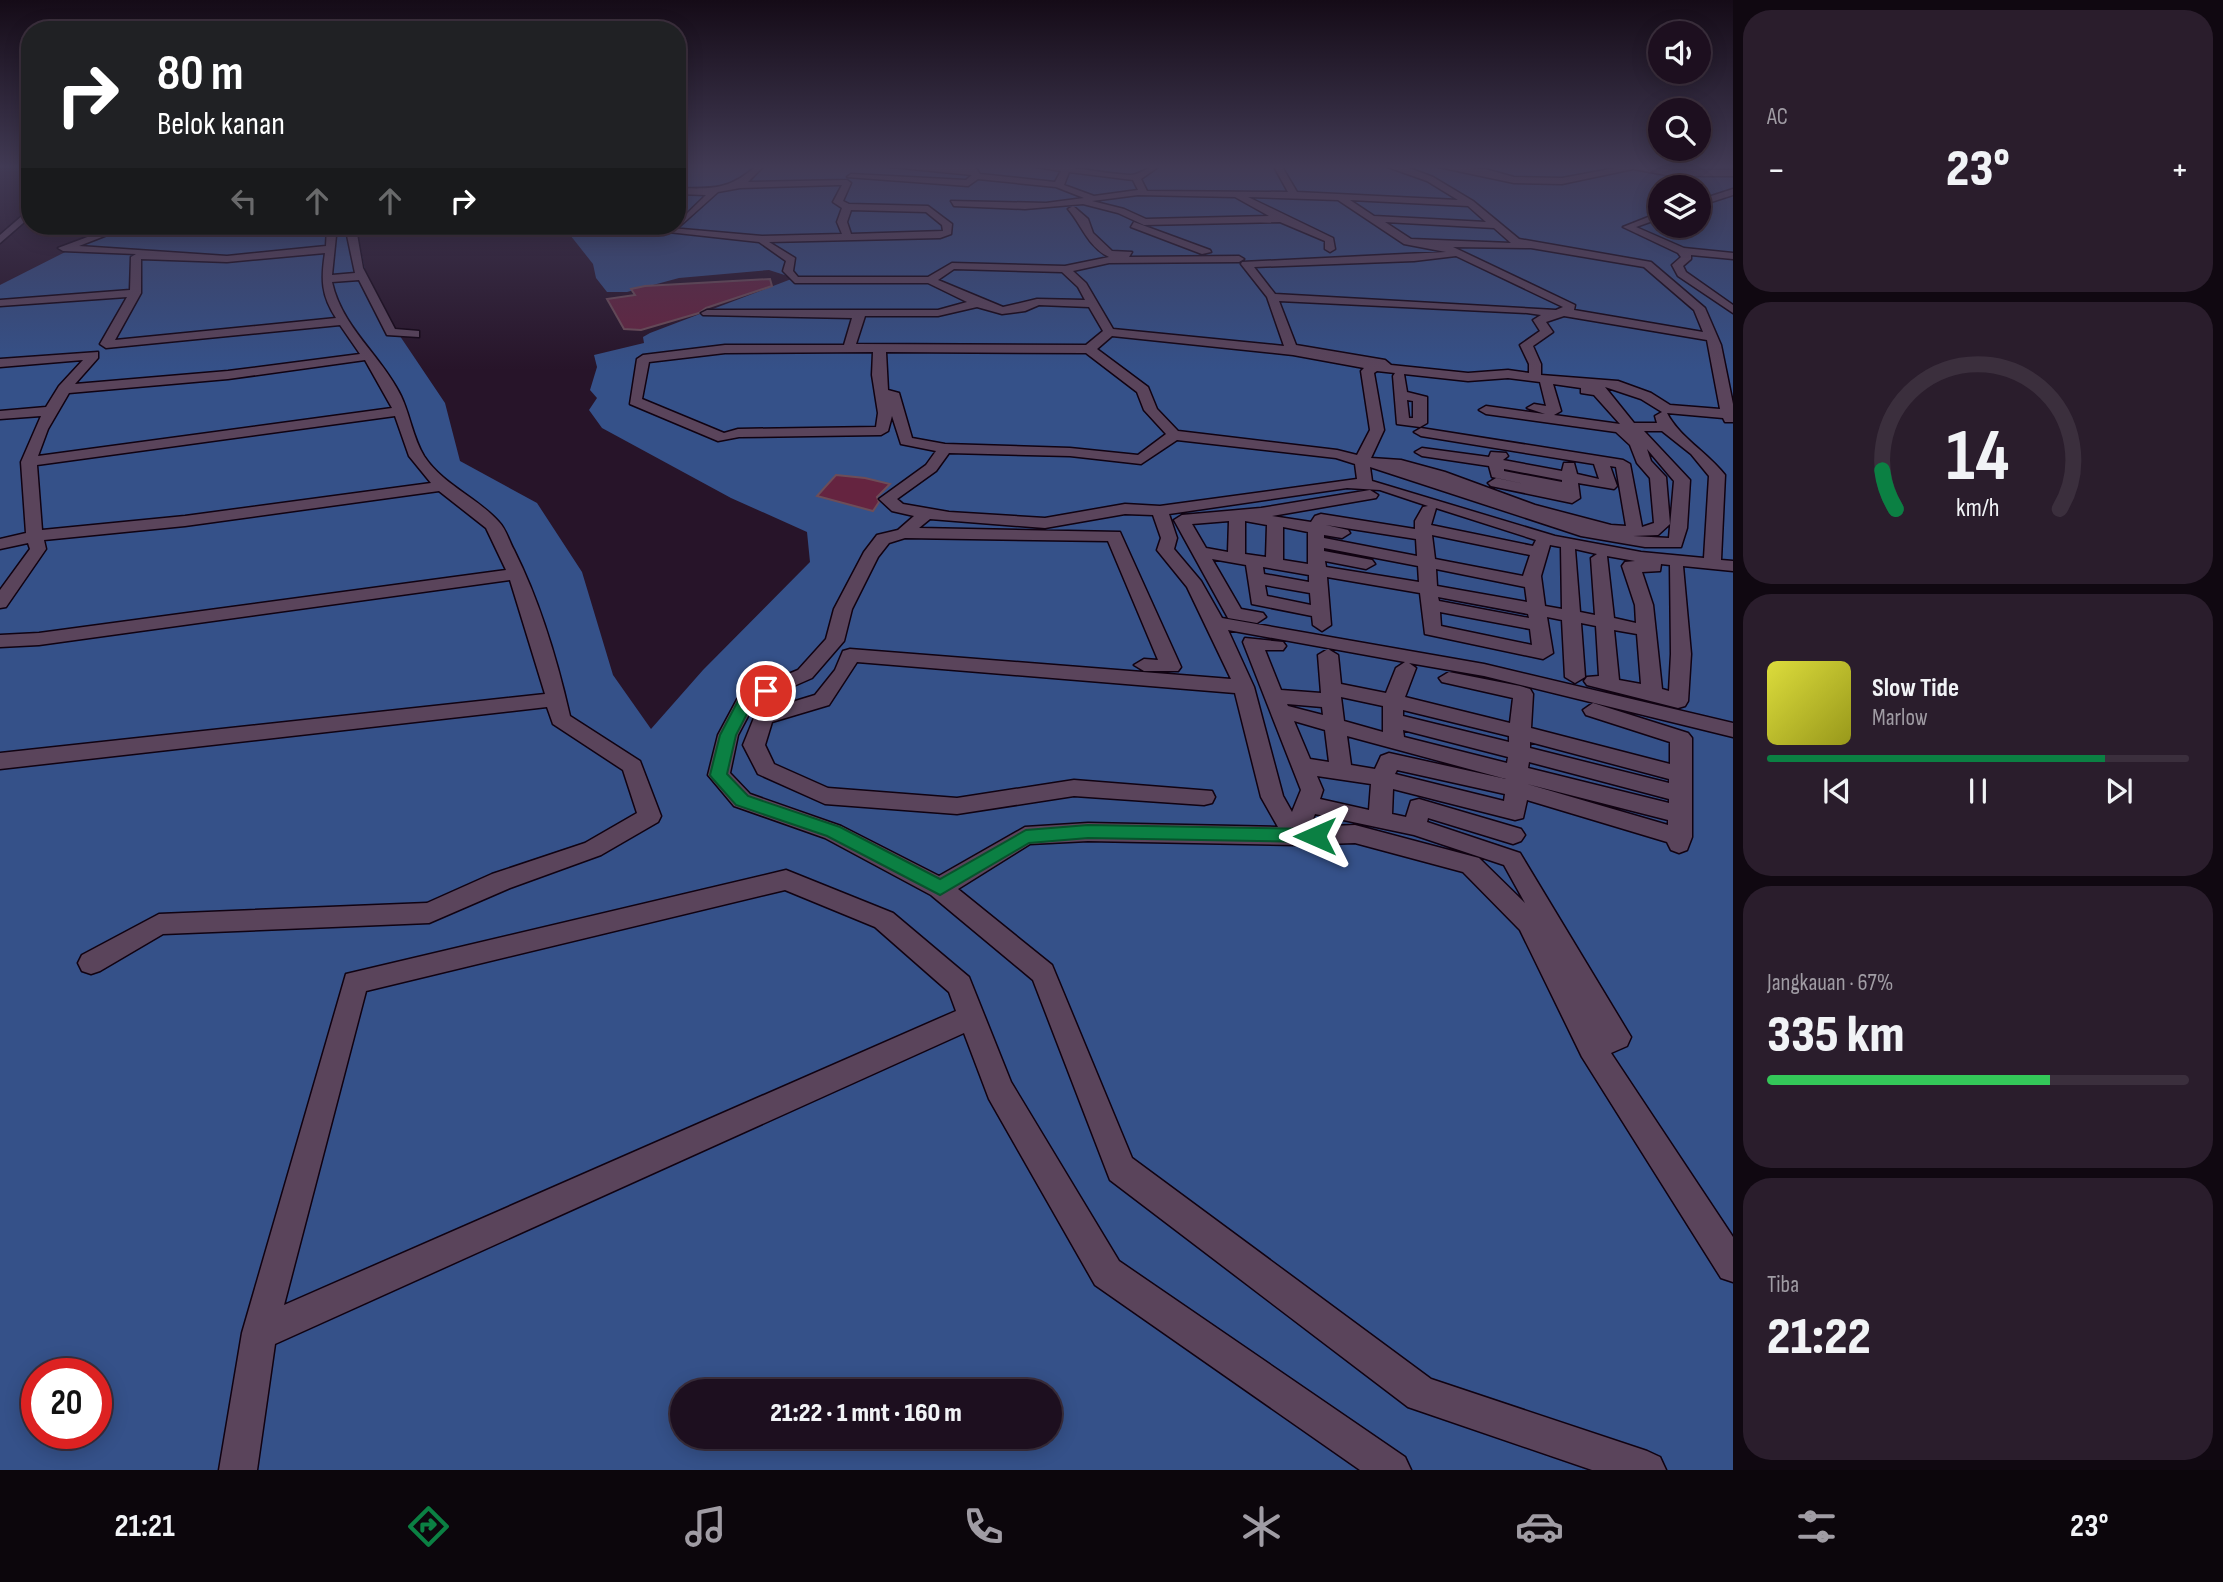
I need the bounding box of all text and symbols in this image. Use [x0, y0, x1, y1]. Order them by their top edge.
map controls [1648, 21, 1711, 238]
button: sound [1648, 21, 1711, 84]
text: 80 m [157, 45, 244, 104]
icon: right [42, 49, 133, 140]
button: search [1648, 98, 1711, 161]
text: AC [1767, 103, 1788, 131]
text: Belok kanan [157, 105, 285, 144]
text: 23° [1946, 138, 2010, 201]
text: − [1767, 148, 1786, 193]
text: + [2170, 148, 2189, 193]
button: layers [1648, 175, 1711, 238]
icon: left [225, 182, 263, 220]
icon: ahead [298, 182, 336, 220]
icon: ahead [371, 182, 409, 220]
icon: right [444, 182, 482, 220]
text: 14 [1947, 413, 2010, 501]
text: km/h [1956, 493, 2000, 524]
pin [736, 661, 796, 721]
icon: arrive [747, 672, 785, 710]
text: Slow Tide [1872, 673, 1959, 704]
text: Marlow [1872, 704, 1928, 732]
icon: previous [1818, 772, 1856, 810]
icon: pause [1959, 772, 1997, 810]
icon: next [2100, 772, 2138, 810]
position arrow [1278, 799, 1352, 873]
text: Jangkauan · 67% [1767, 969, 1893, 997]
text: 335 km [1767, 1004, 1905, 1067]
text: Tiba [1767, 1271, 1799, 1299]
text: 21:22 [1767, 1306, 1871, 1369]
speed limit sign: 20 [21, 1358, 112, 1449]
text: 21:22 · 1 mnt · 160 m [770, 1398, 962, 1429]
icon: directions [404, 1502, 453, 1551]
icon: music [681, 1502, 730, 1551]
icon: phone [959, 1502, 1008, 1551]
icon: climate [1237, 1502, 1286, 1551]
icon: car [1515, 1502, 1564, 1551]
icon: filters [1792, 1502, 1841, 1551]
text: 21:21 [114, 1507, 175, 1546]
text: 23° [2070, 1507, 2109, 1546]

